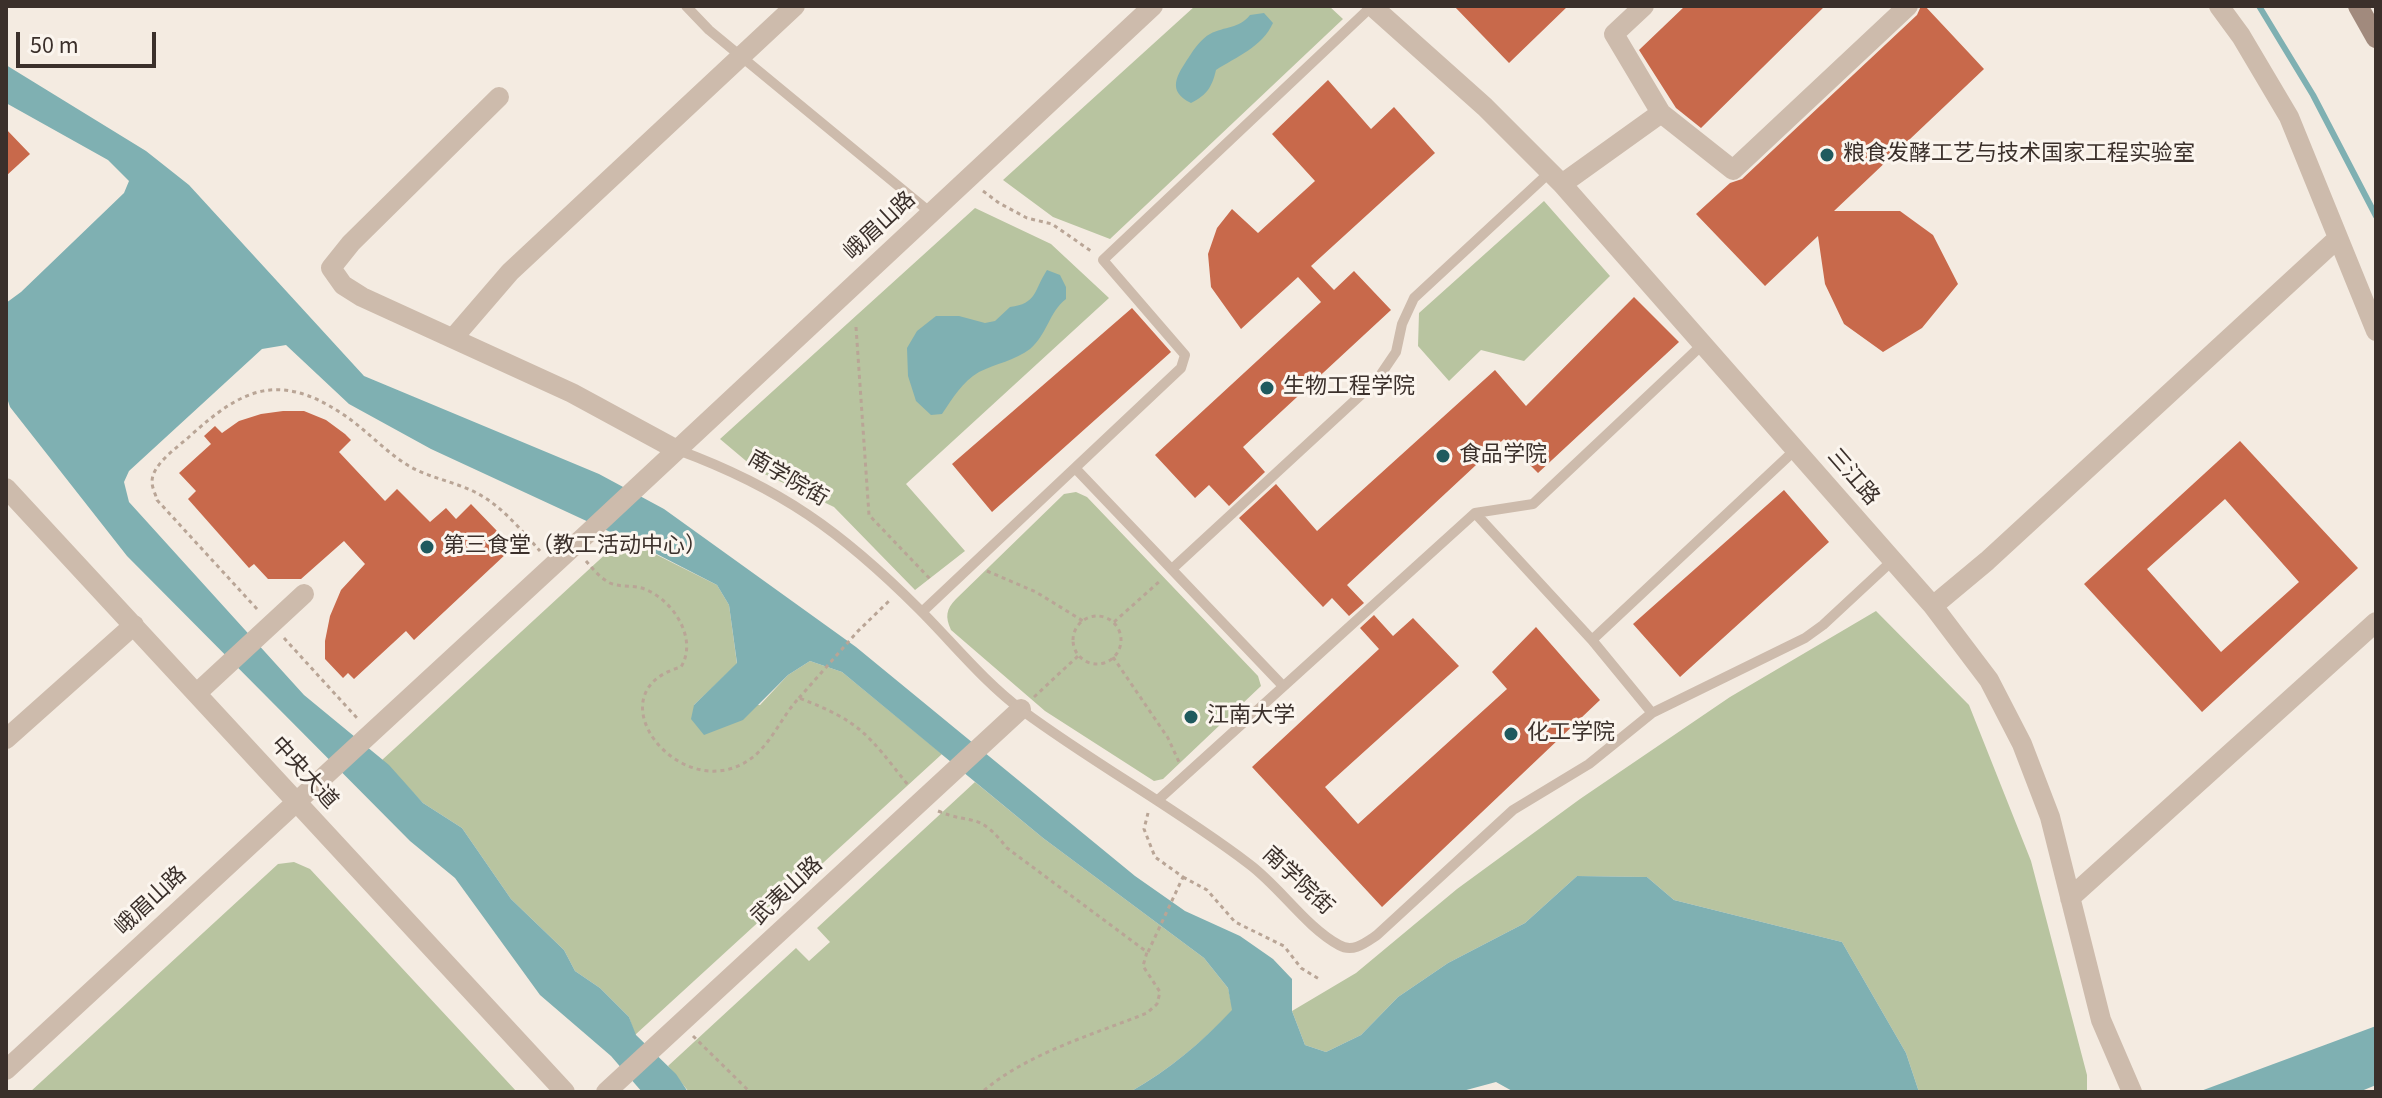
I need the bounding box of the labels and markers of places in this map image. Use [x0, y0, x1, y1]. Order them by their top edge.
place label: 粮食发酵工艺与技术国家工程实验室 [1843, 142, 2195, 168]
marker: 粮食发酵工艺与技术国家工程实验室 [1818, 146, 1836, 164]
place label: 生物工程学院 [1283, 375, 1415, 401]
marker: 生物工程学院 [1258, 379, 1276, 397]
place label: 食品学院 [1459, 443, 1547, 469]
marker: 食品学院 [1434, 447, 1452, 465]
place label: 第三食堂（教工活动中心） [443, 534, 707, 560]
marker: 第三食堂（教工活动中心） [418, 538, 436, 556]
place label: 江南大学 [1207, 704, 1295, 730]
marker: 江南大学 [1182, 708, 1200, 726]
place label: 化工学院 [1527, 721, 1615, 747]
marker: 化工学院 [1502, 725, 1520, 743]

